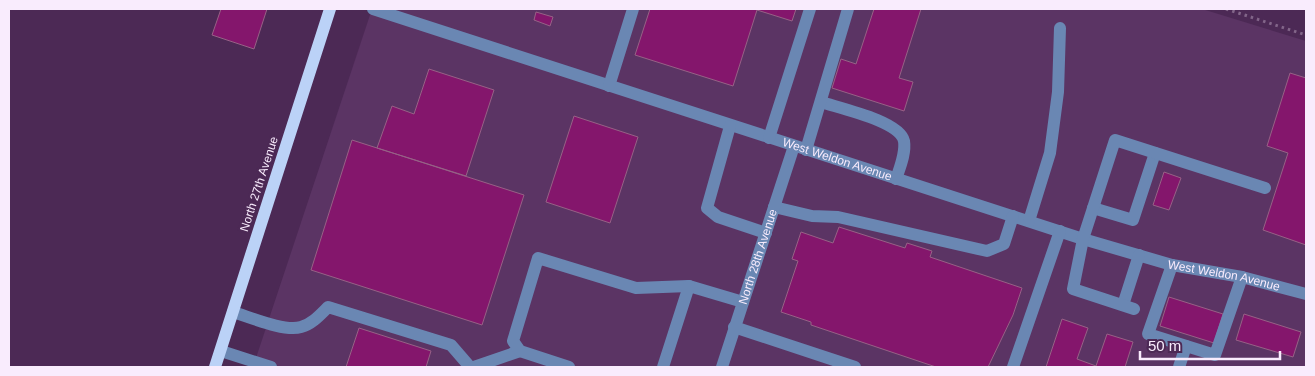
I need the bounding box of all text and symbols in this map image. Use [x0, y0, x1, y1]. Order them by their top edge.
street label: North 27th Avenue [237, 134, 281, 233]
street label: West Weldon Avenue [781, 135, 894, 184]
street label: North 28th Avenue [736, 207, 780, 306]
street label: West Weldon Avenue [1167, 257, 1282, 294]
scale bar [1140, 328, 1280, 360]
text: 50 m [1148, 337, 1181, 354]

